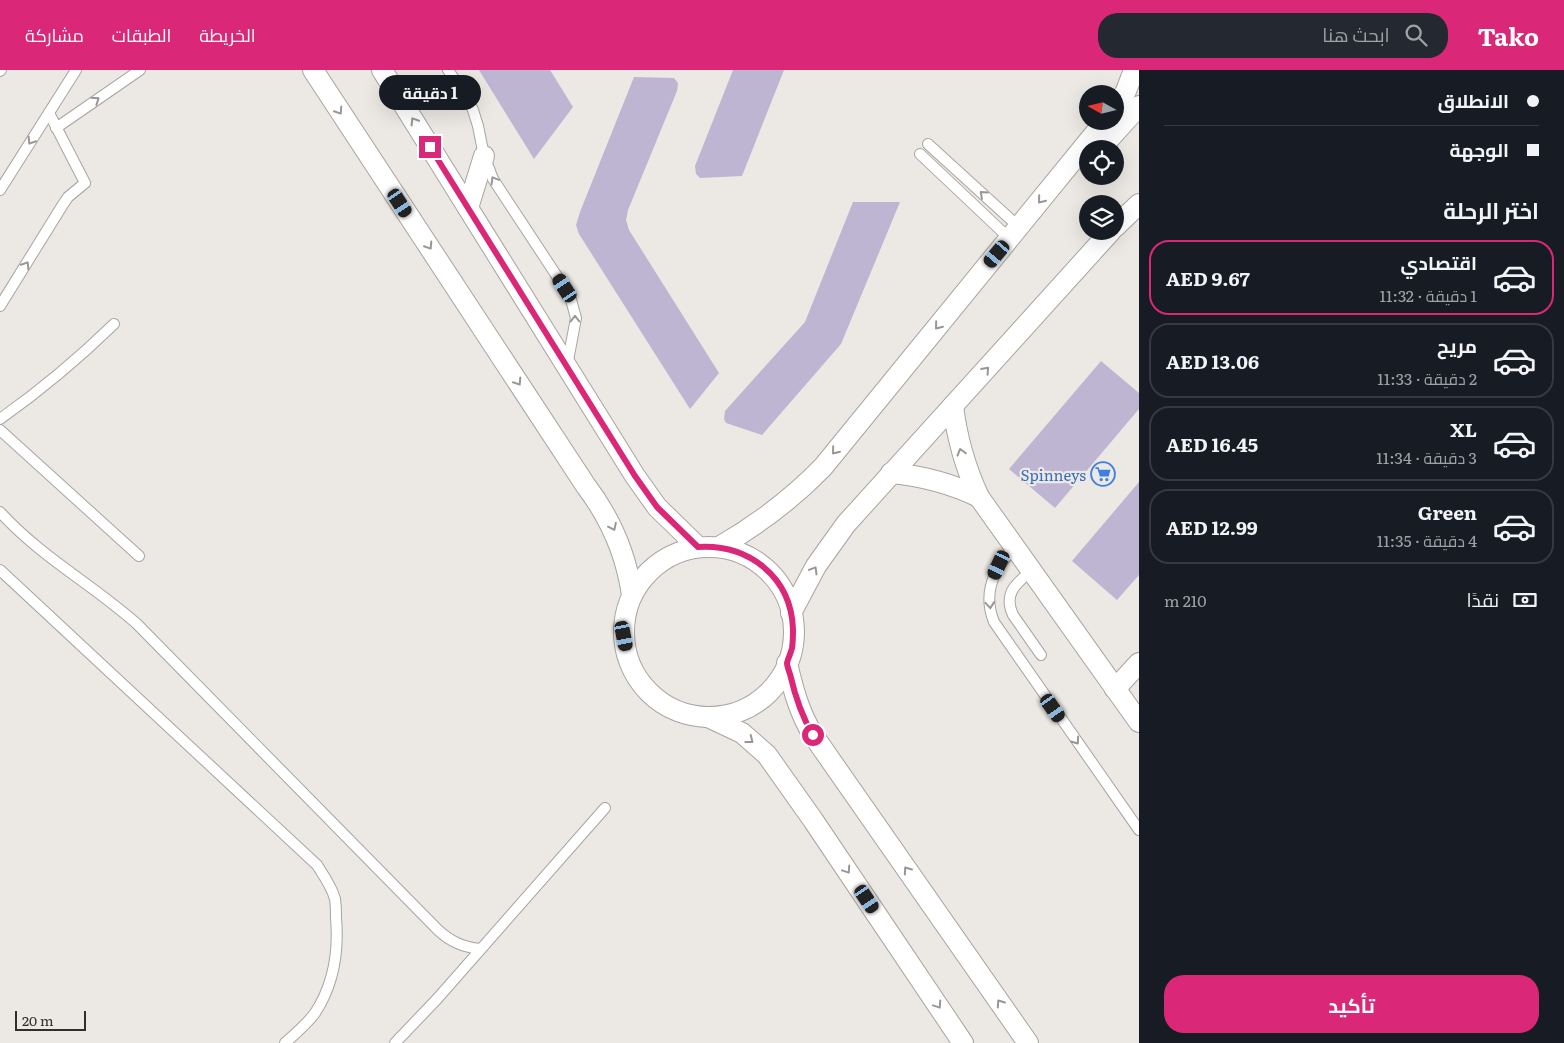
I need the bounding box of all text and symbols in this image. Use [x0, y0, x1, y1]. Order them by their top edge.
search box [1098, 13, 1448, 58]
text: Tako [1478, 18, 1539, 53]
text: ابحث هنا [1322, 20, 1390, 48]
text: مشاركة [25, 21, 84, 48]
text: الطبقات [112, 21, 171, 48]
text: الخريطة [199, 21, 256, 48]
icon: search [1402, 21, 1430, 49]
callout: 1 دقيقة [379, 75, 481, 110]
text: 1 دقيقة [402, 80, 458, 104]
north arrow [1079, 85, 1124, 130]
map controls [1079, 85, 1124, 240]
text: الانطلاق [1438, 86, 1509, 114]
one-way arrow [91, 97, 100, 106]
one-way arrow [333, 105, 343, 114]
one-way arrow [410, 118, 420, 127]
one-way arrow [28, 135, 37, 144]
text: الوجهة [1449, 135, 1509, 163]
route end [419, 136, 441, 158]
button: locate [1079, 140, 1124, 185]
one-way arrow [491, 177, 501, 186]
car [385, 186, 414, 220]
one-way arrow [980, 191, 989, 200]
text: اختر الرحلة [1443, 193, 1539, 226]
one-way arrow [1039, 194, 1047, 203]
button: layers [1079, 195, 1124, 240]
car [981, 238, 1012, 270]
one-way arrow [423, 241, 432, 250]
text: اقتصادي [1401, 248, 1477, 276]
icon: car [1492, 255, 1537, 300]
one-way arrow [19, 261, 29, 270]
text: AED 9.67 [1166, 264, 1250, 292]
car [550, 271, 579, 305]
text: 1 دقيقة · 11:32 [1379, 283, 1477, 307]
one-way arrow [570, 315, 580, 323]
one-way arrow [935, 320, 944, 329]
text: مريح [1437, 331, 1477, 359]
icon: car [1492, 338, 1537, 383]
text: AED 13.06 [1166, 347, 1259, 375]
one-way arrow [980, 366, 989, 375]
text: 2 دقيقة · 11:33 [1377, 366, 1477, 390]
one-way arrow [512, 376, 521, 386]
text: XL [1450, 415, 1477, 443]
icon: car [1492, 421, 1537, 466]
text: AED 16.45 [1166, 430, 1258, 458]
text: 3 دقيقة · 11:34 [1376, 445, 1477, 469]
one-way arrow [832, 446, 841, 455]
one-way arrow [957, 449, 967, 457]
supermarket icon: Spinneys [1090, 461, 1116, 487]
place label: Spinneys [1021, 463, 1086, 486]
text: Green [1418, 498, 1477, 526]
icon: car [1492, 504, 1537, 549]
text: AED 12.99 [1166, 513, 1258, 541]
one-way arrow [606, 521, 616, 530]
text: 4 دقيقة · 11:35 [1377, 528, 1477, 552]
car [985, 548, 1012, 582]
one-way arrow [808, 566, 818, 575]
text: نقدًا [1467, 585, 1499, 613]
icon: cash [1511, 586, 1539, 614]
text: 210 m [1164, 588, 1207, 612]
one-way arrow [984, 601, 995, 609]
car [613, 620, 634, 652]
car [1038, 691, 1067, 725]
route start [802, 724, 824, 746]
one-way arrow [744, 734, 754, 743]
one-way arrow [1070, 735, 1079, 744]
one-way arrow [841, 864, 850, 874]
one-way arrow [904, 866, 913, 876]
car [852, 882, 881, 916]
button: تأكيد [1164, 975, 1539, 1033]
one-way arrow [931, 999, 941, 1008]
one-way arrow [997, 999, 1006, 1009]
scale bar [15, 1008, 86, 1031]
text: 20 m [22, 1010, 54, 1030]

